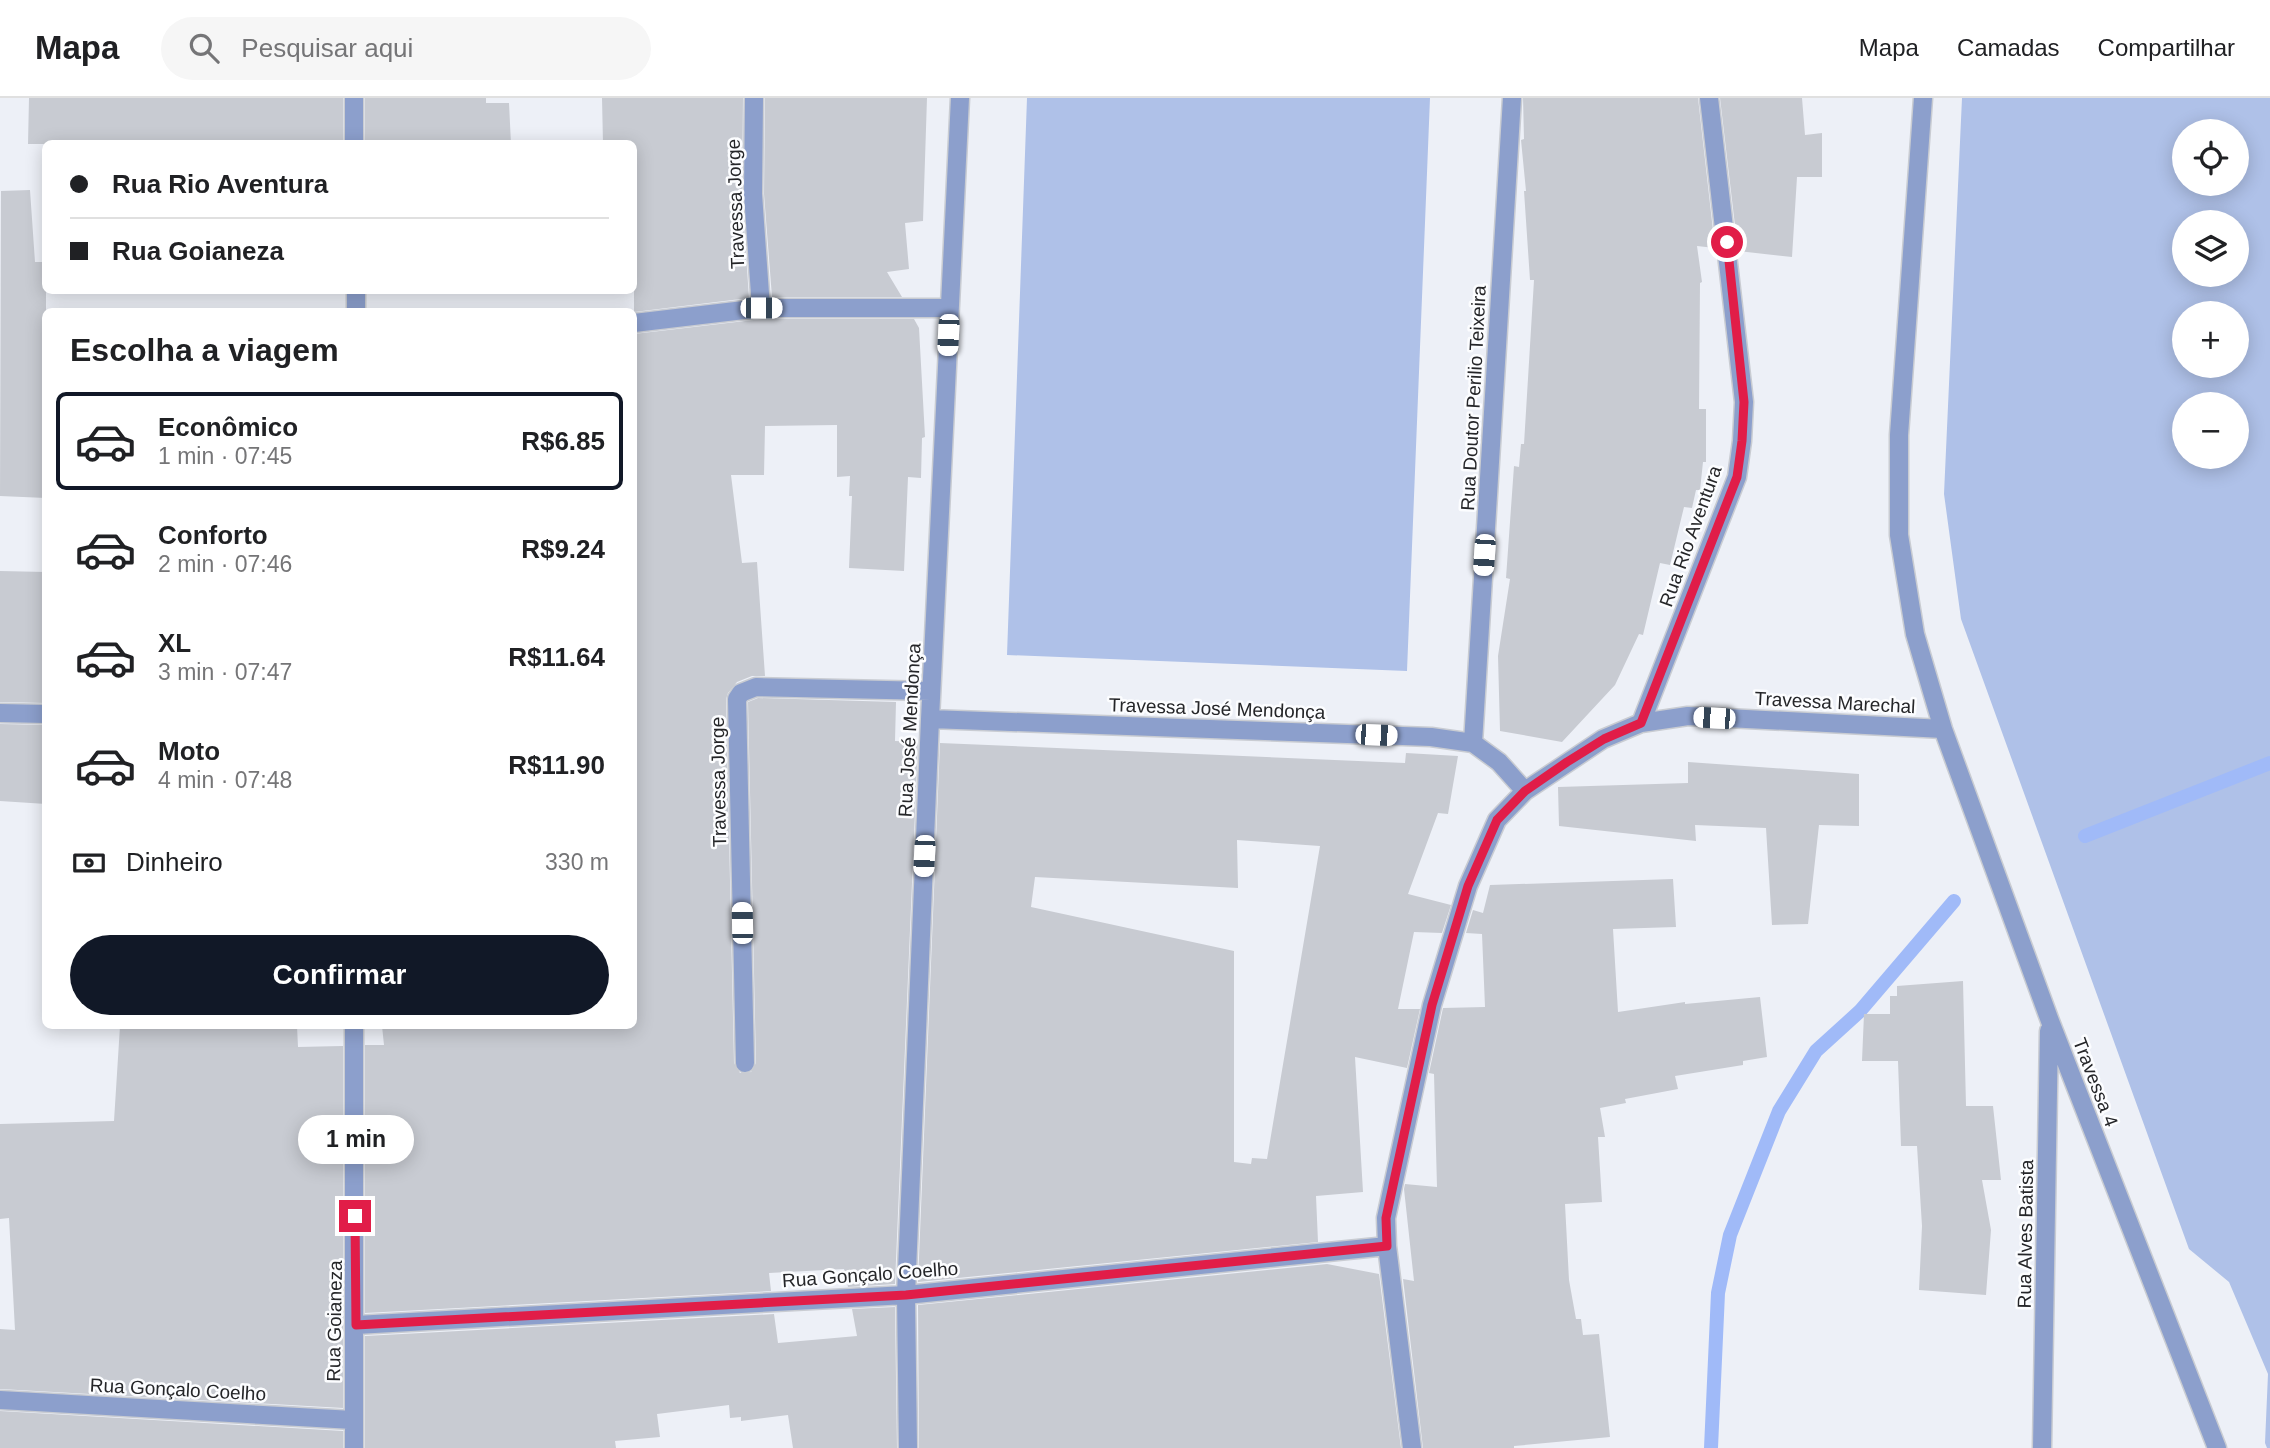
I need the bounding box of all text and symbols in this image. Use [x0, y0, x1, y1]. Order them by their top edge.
search box [161, 17, 651, 80]
text: Mapa [35, 29, 119, 66]
icon: search [185, 29, 223, 67]
text: Pesquisar aqui [241, 33, 413, 63]
text: Mapa [1859, 34, 1919, 61]
text: Camadas [1957, 34, 2060, 61]
text: Compartilhar [2098, 34, 2235, 61]
map controls [2172, 119, 2249, 469]
button: locate [2172, 119, 2249, 196]
street label: Travessa Jorge [723, 139, 748, 269]
text: Rua Rio Aventura [112, 169, 328, 199]
button: layers [2172, 210, 2249, 287]
route start [1711, 226, 1743, 258]
text: Rua Goianeza [112, 236, 284, 266]
street label: Rua Doutor Perilio Teixeira [1457, 284, 1490, 511]
car [741, 298, 783, 319]
button: + [2172, 301, 2249, 378]
car [937, 313, 960, 357]
text: Escolha a viagem [70, 332, 339, 368]
button: − [2172, 392, 2249, 469]
icon: car [74, 410, 137, 473]
text: Econômico [158, 412, 298, 442]
text: R$6.85 [521, 426, 605, 456]
text: 1 min · 07:45 [158, 443, 292, 469]
street label: Rua Rio Aventura [1655, 462, 1726, 610]
icon: car [74, 518, 137, 581]
text: Conforto [158, 520, 268, 550]
car [1473, 533, 1496, 577]
text: R$9.24 [521, 534, 605, 564]
text: 2 min · 07:46 [158, 551, 292, 577]
icon: car [74, 626, 137, 689]
text: XL [158, 628, 191, 658]
text: R$11.64 [508, 642, 605, 672]
street label: Rua José Mendonça [894, 642, 925, 818]
text: 3 min · 07:47 [158, 659, 292, 685]
street label: Travessa Marechal [1754, 688, 1916, 717]
street label: Travessa José Mendonça [1108, 694, 1326, 723]
car [1693, 706, 1736, 730]
street label: Travessa Jorge [707, 717, 730, 847]
car [1355, 724, 1398, 746]
icon: car [74, 734, 137, 797]
text: Moto [158, 736, 220, 766]
text: R$11.90 [508, 750, 605, 780]
text: 4 min · 07:48 [158, 767, 292, 793]
car [913, 834, 936, 878]
icon: cash [70, 844, 108, 882]
text: Dinheiro [126, 847, 223, 877]
text: 330 m [545, 849, 609, 875]
car [732, 902, 753, 944]
button: Confirmar [70, 935, 609, 1015]
street label: Travessa 4 [2069, 1035, 2122, 1130]
callout: 1 min [297, 1114, 413, 1164]
text: 1 min [326, 1126, 386, 1152]
street label: Rua Alves Batista [2014, 1159, 2037, 1309]
route end [339, 1200, 371, 1232]
street label: Rua Gonçalo Coelho [781, 1258, 959, 1291]
street label: Rua Goianeza [323, 1260, 346, 1382]
street label: Rua Gonçalo Coelho [89, 1374, 267, 1405]

